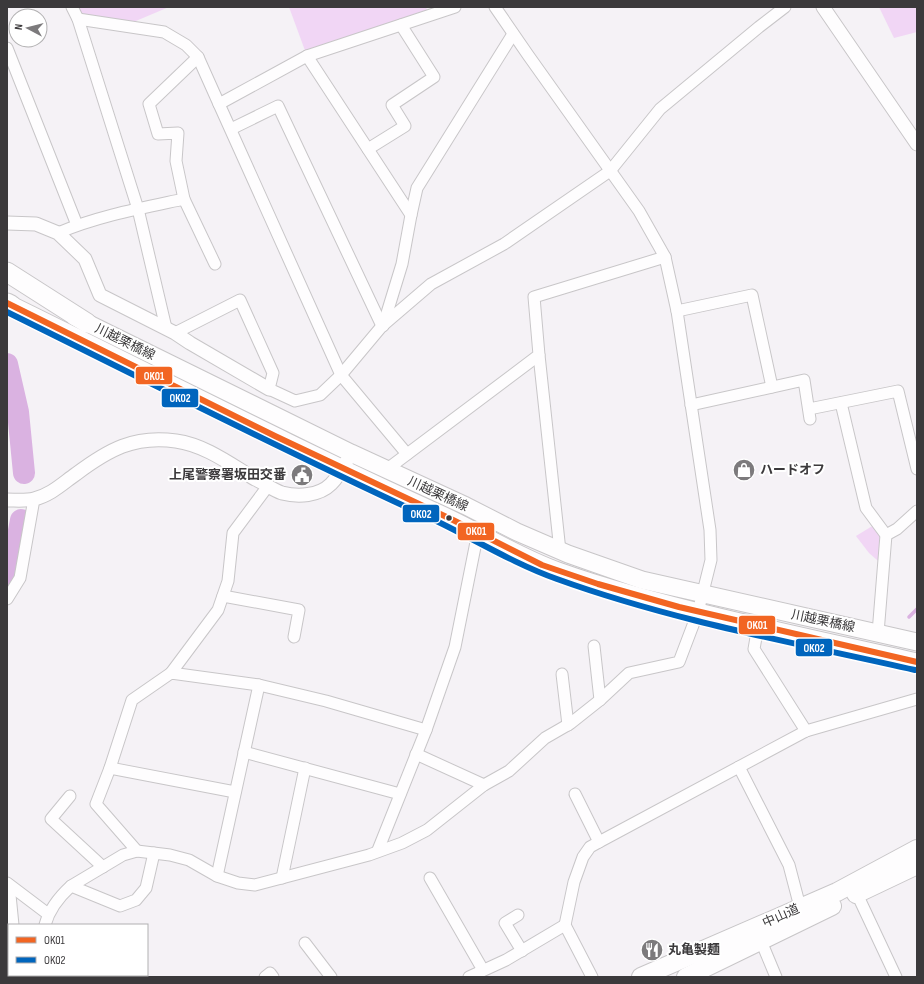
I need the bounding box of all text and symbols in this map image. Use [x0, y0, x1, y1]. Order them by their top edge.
north arrow [8, 8, 48, 48]
text: N [12, 23, 25, 31]
street label: 川越栗橋線 [92, 321, 158, 363]
line badge: OK01 [135, 366, 173, 385]
text: OK01 [144, 370, 165, 383]
line badge: OK02 [161, 388, 199, 408]
text: OK02 [169, 392, 191, 405]
shop icon: ハードオフ [731, 457, 757, 483]
public building icon: 上尾警察署坂田交番 [289, 462, 315, 488]
place label: ハードオフ [760, 462, 825, 478]
place label: 上尾警察署坂田交番 [169, 467, 286, 483]
street label: 川越栗橋線 [405, 473, 471, 515]
line badge: OK02 [402, 504, 440, 523]
text: OK02 [410, 508, 432, 521]
unlabelled marker [444, 513, 454, 523]
line badge: OK01 [457, 522, 495, 541]
text: OK01 [466, 525, 487, 538]
street label: 川越栗橋線 [790, 606, 856, 636]
line badge: OK01 [738, 615, 776, 635]
text: OK01 [747, 619, 768, 632]
line badge: OK02 [795, 638, 833, 657]
text: OK02 [803, 642, 825, 655]
street label: 中山道 [760, 901, 802, 931]
legend [8, 924, 148, 976]
text: OK01 [44, 933, 66, 948]
restaurant icon: 丸亀製麺 [639, 937, 665, 963]
place label: 丸亀製麺 [668, 942, 720, 958]
text: OK02 [44, 953, 66, 968]

